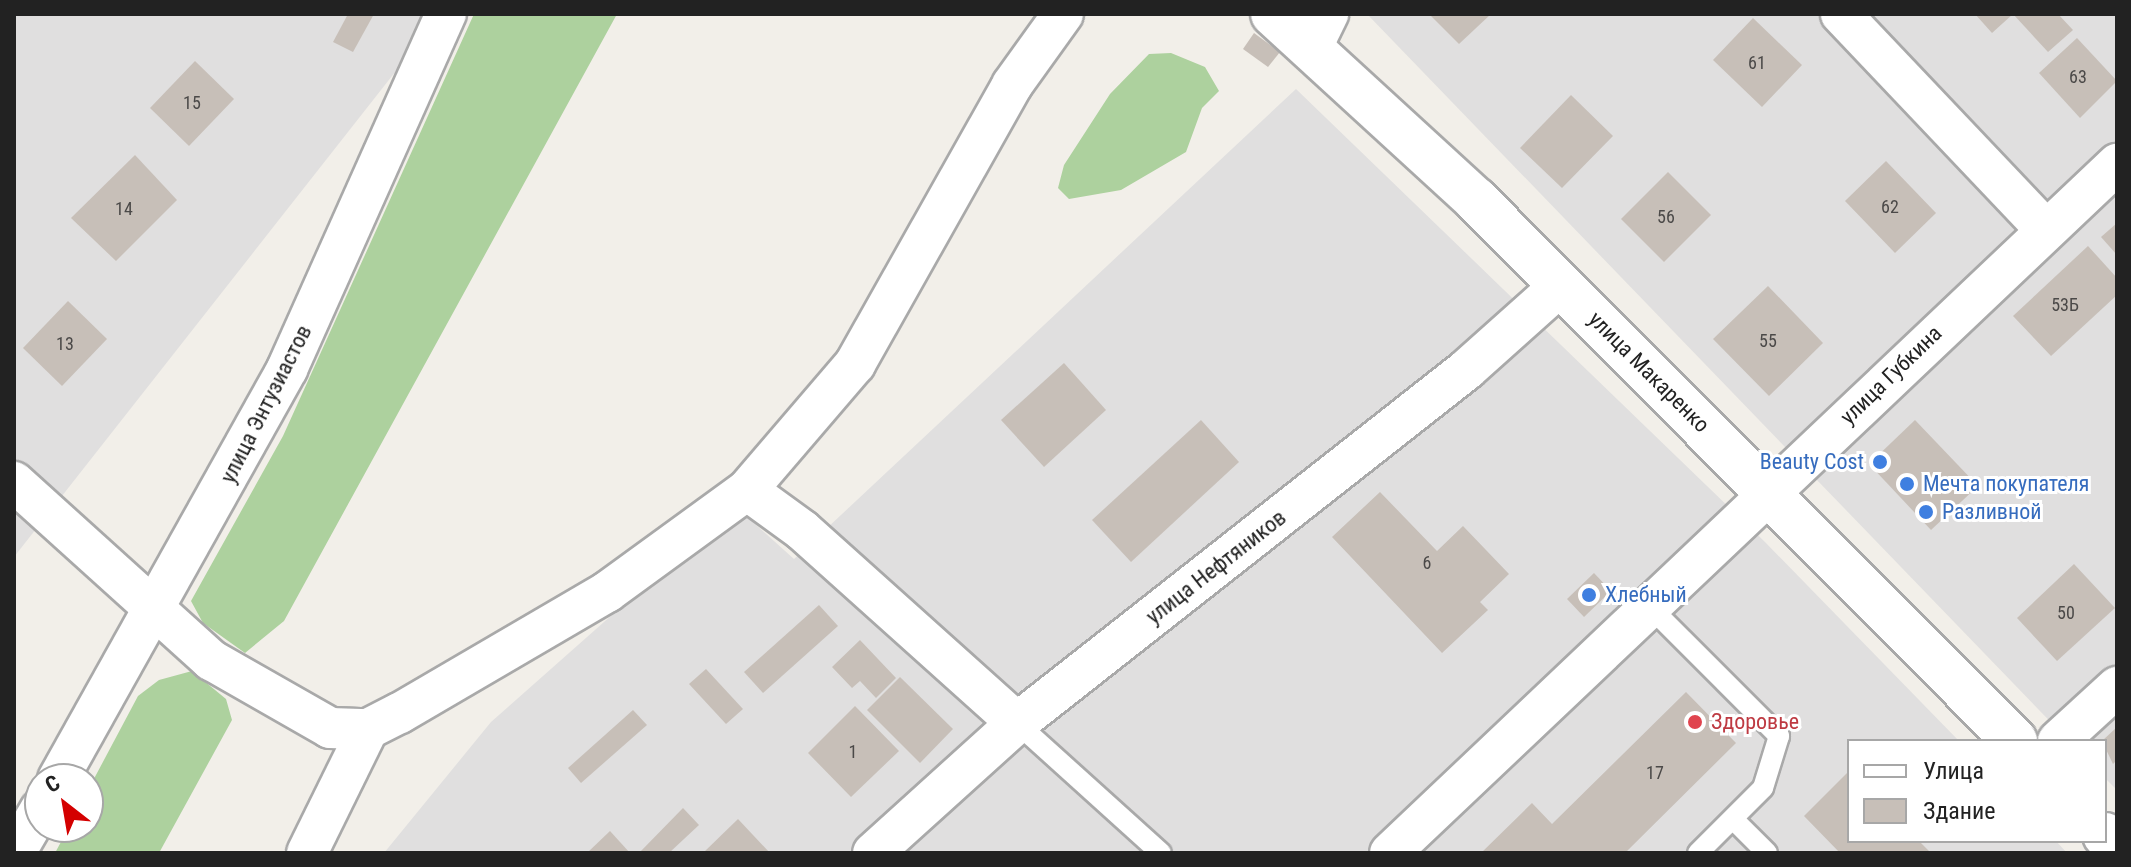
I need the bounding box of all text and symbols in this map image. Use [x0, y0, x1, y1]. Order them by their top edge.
house number: 61 [1748, 52, 1766, 74]
house number: 63 [2069, 66, 2087, 88]
house number: 15 [183, 92, 201, 114]
house number: 62 [1881, 196, 1899, 218]
house number: 14 [115, 198, 133, 220]
house number: 56 [1657, 206, 1675, 228]
house number: 53Б [2051, 294, 2079, 316]
street label: улица Макаренко [1583, 306, 1715, 438]
street label: улица Губкина [1835, 320, 1947, 430]
street label: улица Энтузиастов [215, 321, 317, 487]
house number: 55 [1759, 330, 1777, 352]
house number: 13 [56, 333, 74, 355]
place label: Beauty Cost [1760, 449, 1864, 475]
marker: Beauty Cost [1871, 453, 1889, 471]
place label: Мечта покупателя [1923, 471, 2089, 497]
marker: Мечта покупателя [1898, 475, 1916, 493]
place label: Разливной [1942, 499, 2041, 525]
marker: Разливной [1917, 503, 1935, 521]
street label: улица Нефтяников [1141, 504, 1291, 630]
house number: 6 [1423, 552, 1431, 574]
place label: Хлебный [1605, 582, 1687, 608]
marker: Хлебный [1580, 586, 1598, 604]
house number: 50 [2057, 602, 2075, 624]
place label: Здоровье [1711, 709, 1799, 735]
marker: Здоровье [1686, 713, 1704, 731]
legend [1847, 739, 2107, 843]
house number: 1 [849, 741, 857, 763]
text: Улица [1923, 757, 1984, 785]
house number: 17 [1646, 762, 1664, 784]
north arrow [24, 763, 104, 843]
text: С [41, 770, 64, 798]
text: Здание [1923, 797, 1995, 825]

